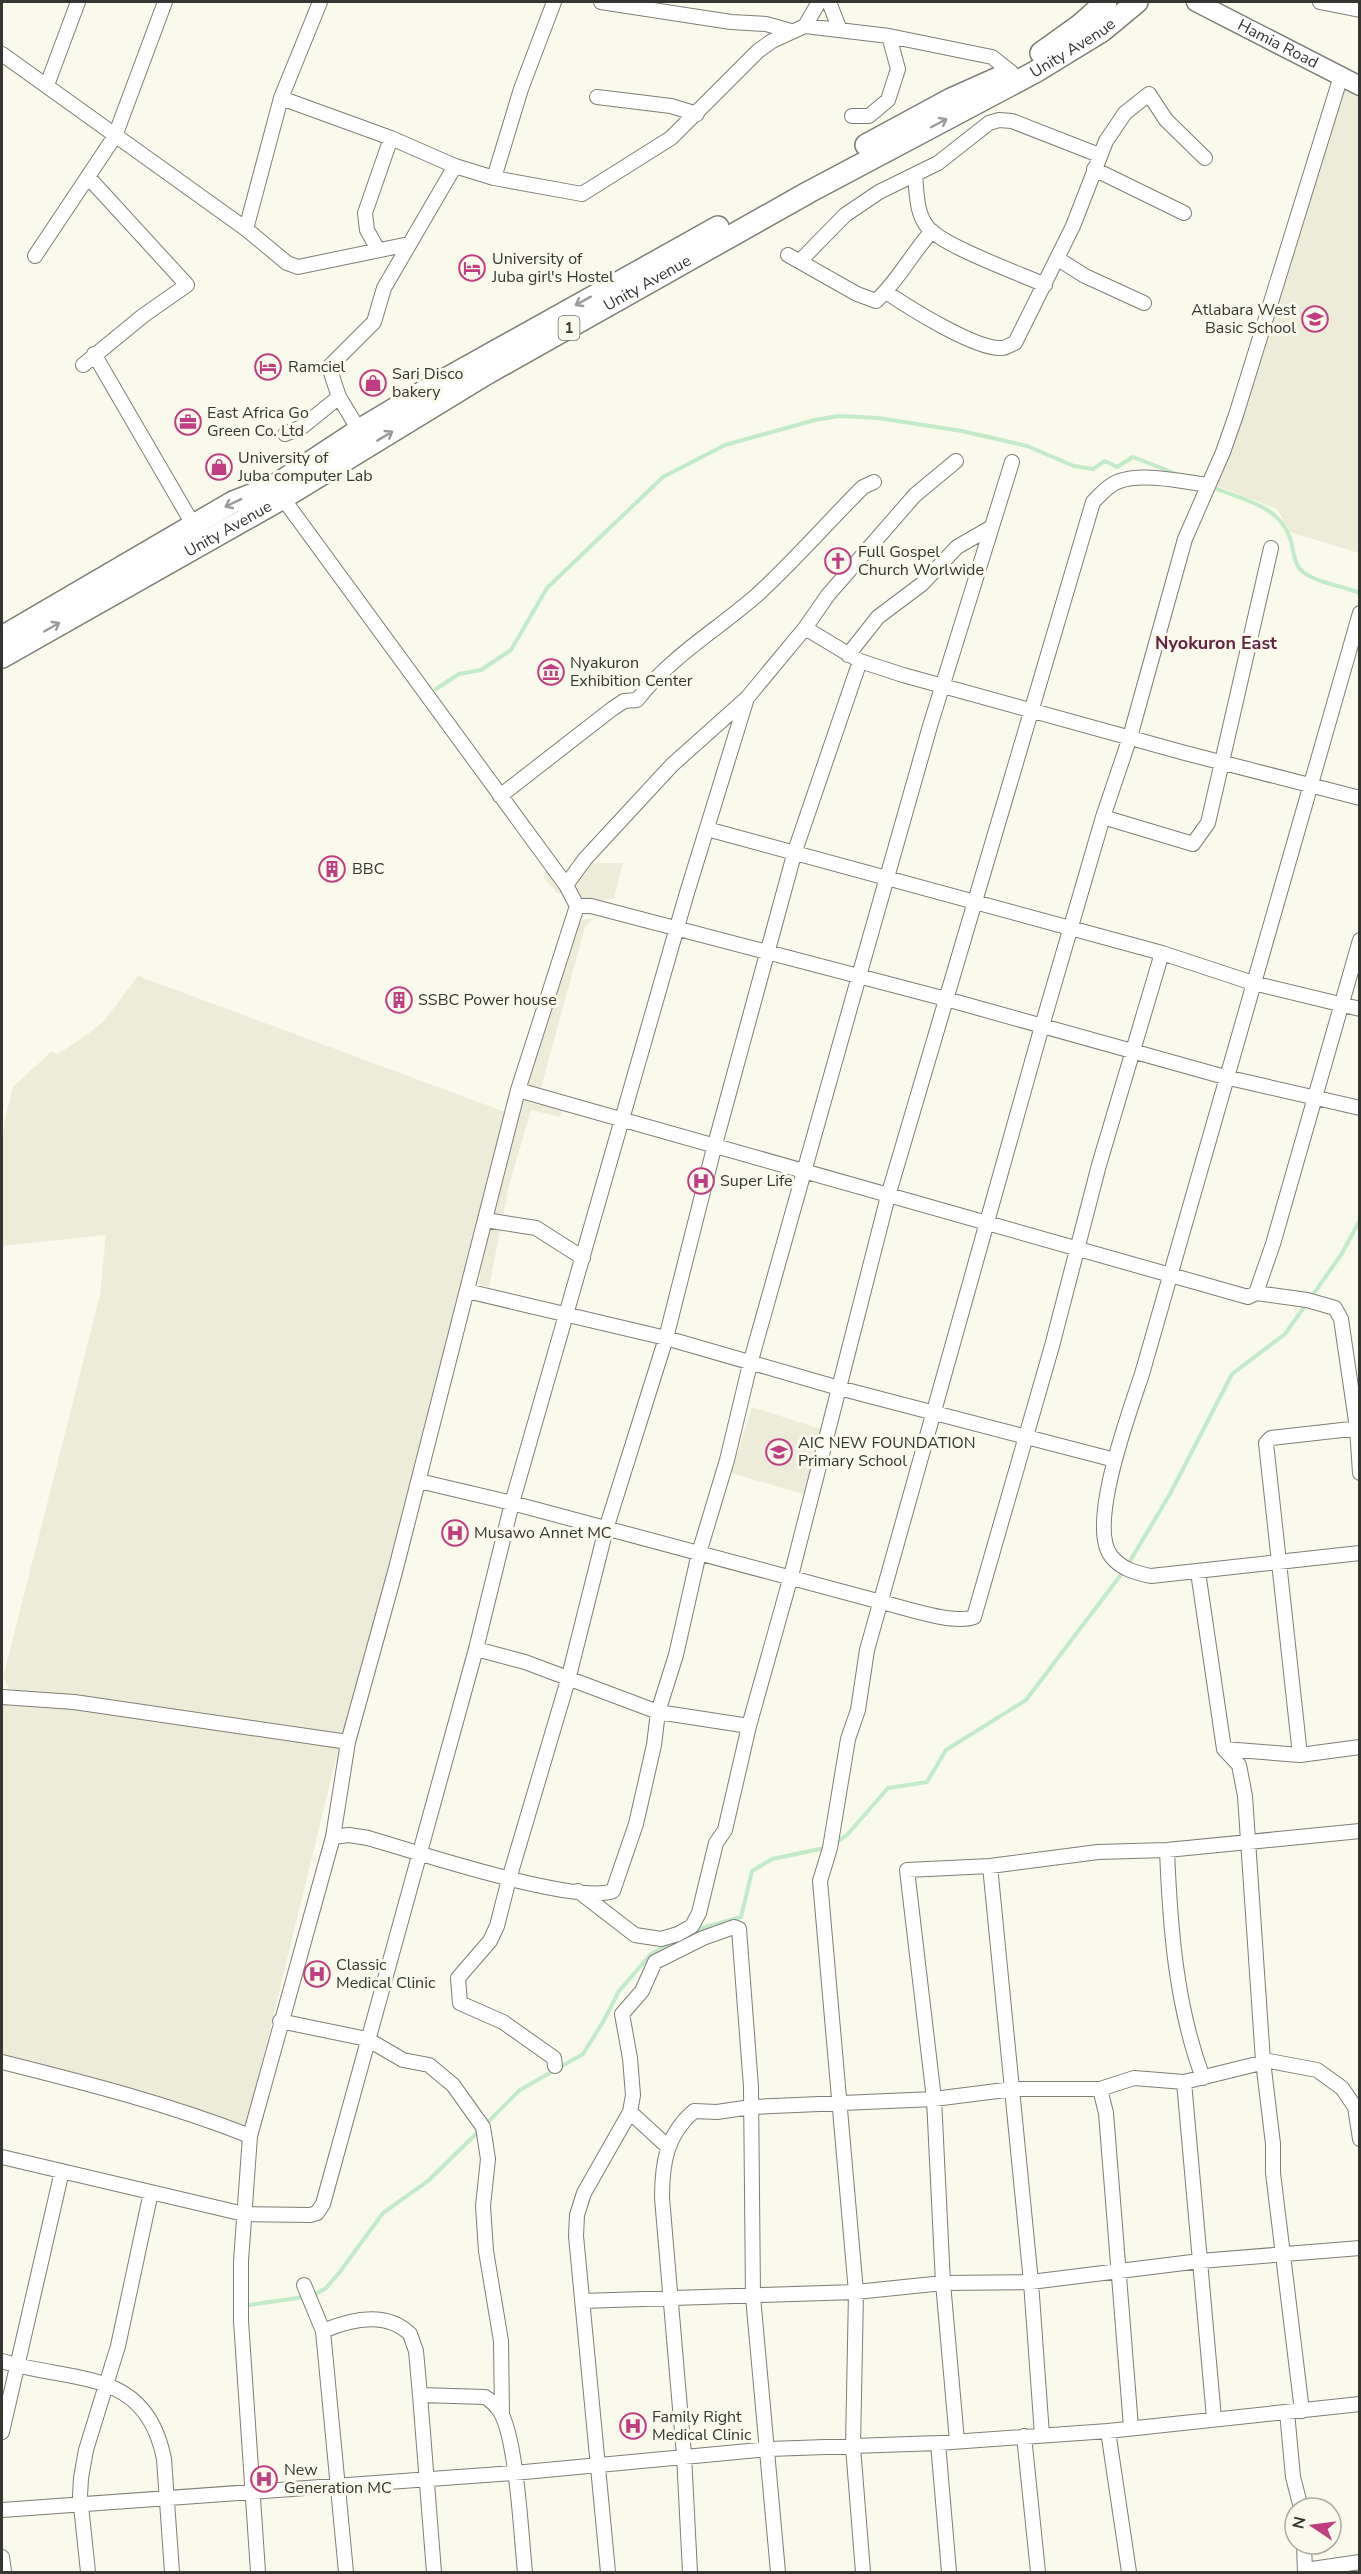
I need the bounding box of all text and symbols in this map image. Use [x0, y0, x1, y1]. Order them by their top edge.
street label: Unity Avenue [1026, 13, 1120, 83]
street label: Hamia Road [1234, 14, 1322, 74]
one-way arrow [929, 117, 947, 128]
place label: University of Juba girl's Hostel [491, 248, 614, 288]
street label: Unity Avenue [600, 250, 695, 316]
hotel icon: University of Juba girl's Hostel [457, 253, 487, 283]
one-way arrow [575, 295, 592, 307]
place label: Atlabara West Basic School [1191, 299, 1296, 339]
school or university icon: Atlabara West Basic School [1300, 304, 1330, 334]
road number: 1 [558, 316, 580, 340]
hotel icon: Ramciel [253, 352, 283, 382]
place label: Ramciel [288, 356, 345, 378]
place label: Sari Disco bakery [392, 363, 463, 403]
shop icon: Sari Disco bakery [358, 368, 388, 398]
place label: East Africa Go Green Co. Ltd [207, 402, 309, 442]
office icon: East Africa Go Green Co. Ltd [173, 407, 203, 437]
one-way arrow [376, 429, 393, 441]
place label: University of Juba computer Lab [237, 447, 373, 487]
shop icon: University of Juba computer Lab [204, 452, 234, 482]
street label: Unity Avenue [181, 495, 276, 562]
one-way arrow [224, 498, 242, 509]
place label: Full Gospel Church Worlwide [858, 541, 984, 581]
church icon: Full Gospel Church Worlwide [823, 546, 853, 576]
one-way arrow [43, 621, 60, 633]
district label: Nyokuron East [1155, 631, 1277, 655]
place label: Nyakuron Exhibition Center [570, 652, 693, 692]
museum icon: Nyakuron Exhibition Center [536, 657, 566, 687]
building icon: BBC [317, 854, 347, 884]
place label: BBC [352, 858, 385, 880]
building icon: SSBC Power house [384, 985, 414, 1015]
place label: SSBC Power house [418, 989, 557, 1011]
hospital icon: Super Life [686, 1166, 716, 1196]
place label: Super Life [720, 1170, 793, 1192]
place label: AIC NEW FOUNDATION Primary School [798, 1432, 976, 1472]
school or university icon: AIC NEW FOUNDATION Primary School [764, 1437, 794, 1467]
hospital icon: Musawo Annet MC [440, 1518, 470, 1548]
place label: Musawo Annet MC [474, 1522, 612, 1544]
place label: Classic Medical Clinic [336, 1954, 436, 1994]
hospital icon: Classic Medical Clinic [302, 1959, 332, 1989]
place label: Family Right Medical Clinic [652, 2406, 752, 2446]
hospital icon: Family Right Medical Clinic [618, 2411, 648, 2441]
place label: New Generation MC [284, 2459, 392, 2499]
hospital icon: New Generation MC [249, 2464, 279, 2494]
north arrow [1283, 2496, 1343, 2556]
text: N [1287, 2515, 1311, 2531]

